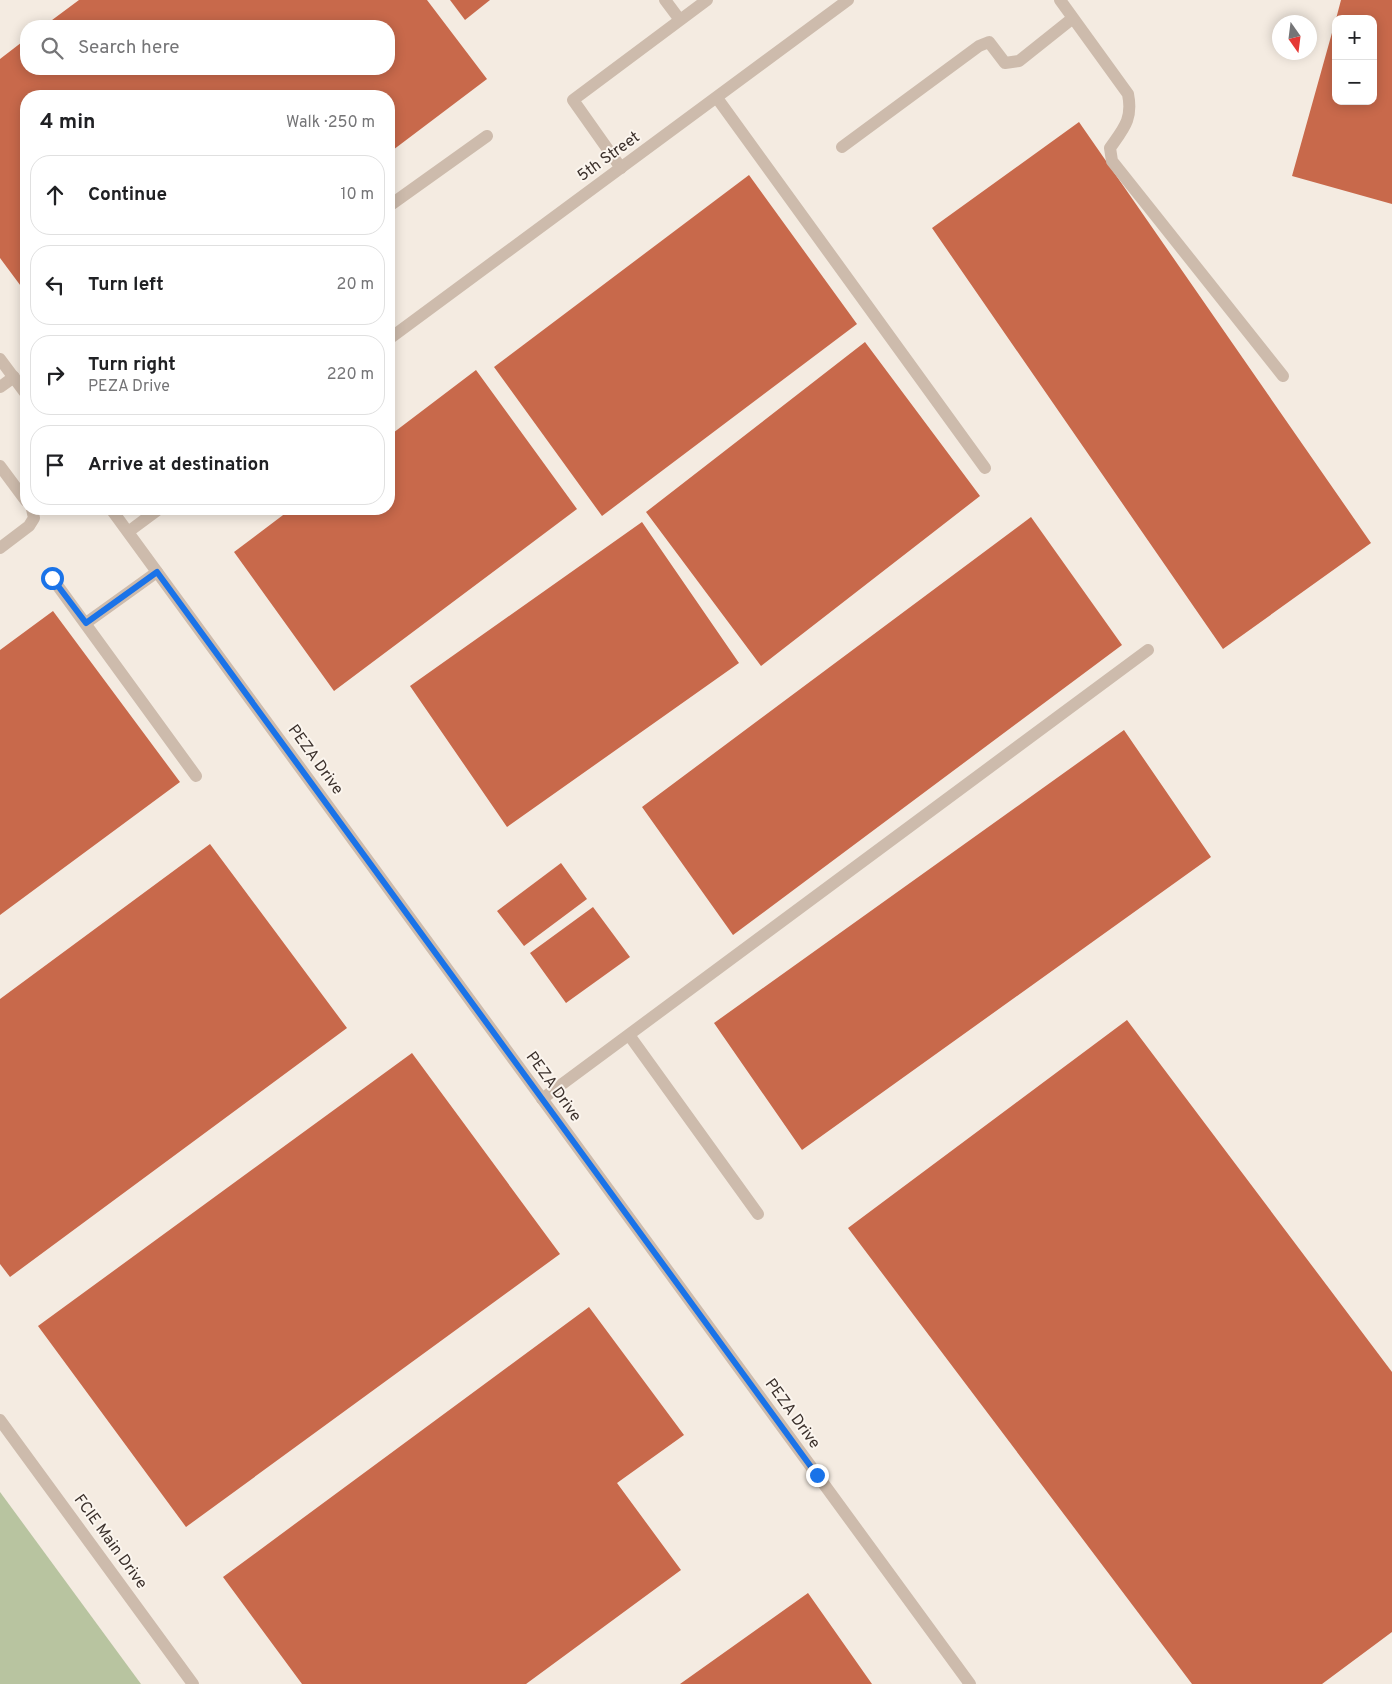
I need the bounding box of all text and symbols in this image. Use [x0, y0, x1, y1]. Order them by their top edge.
north arrow [1272, 15, 1317, 60]
map controls [1332, 15, 1377, 105]
button: + [1332, 15, 1377, 60]
search box [20, 20, 395, 75]
icon: search [38, 34, 66, 62]
text: Search here [78, 36, 180, 60]
button: − [1332, 60, 1377, 105]
text: 4 min [40, 109, 96, 136]
text: Walk · 250 m [286, 113, 375, 133]
street label: 5th Street [574, 128, 644, 186]
icon: ahead [41, 181, 69, 209]
text: Continue [88, 183, 167, 207]
text: 10 m [340, 185, 374, 205]
icon: left [41, 271, 69, 299]
text: Turn left [88, 273, 164, 297]
text: 20 m [337, 275, 374, 295]
text: Turn right [88, 353, 176, 377]
icon: right [41, 361, 69, 389]
text: 220 m [327, 365, 374, 385]
text: PEZA Drive [88, 377, 170, 397]
icon: arrive [41, 451, 69, 479]
text: Arrive at destination [88, 453, 269, 477]
route start [41, 567, 64, 590]
street label: PEZA Drive [283, 721, 347, 799]
street label: PEZA Drive [521, 1048, 585, 1126]
street label: PEZA Drive [760, 1375, 824, 1453]
route end [806, 1464, 829, 1487]
street label: FCIE Main Drive [69, 1491, 151, 1593]

